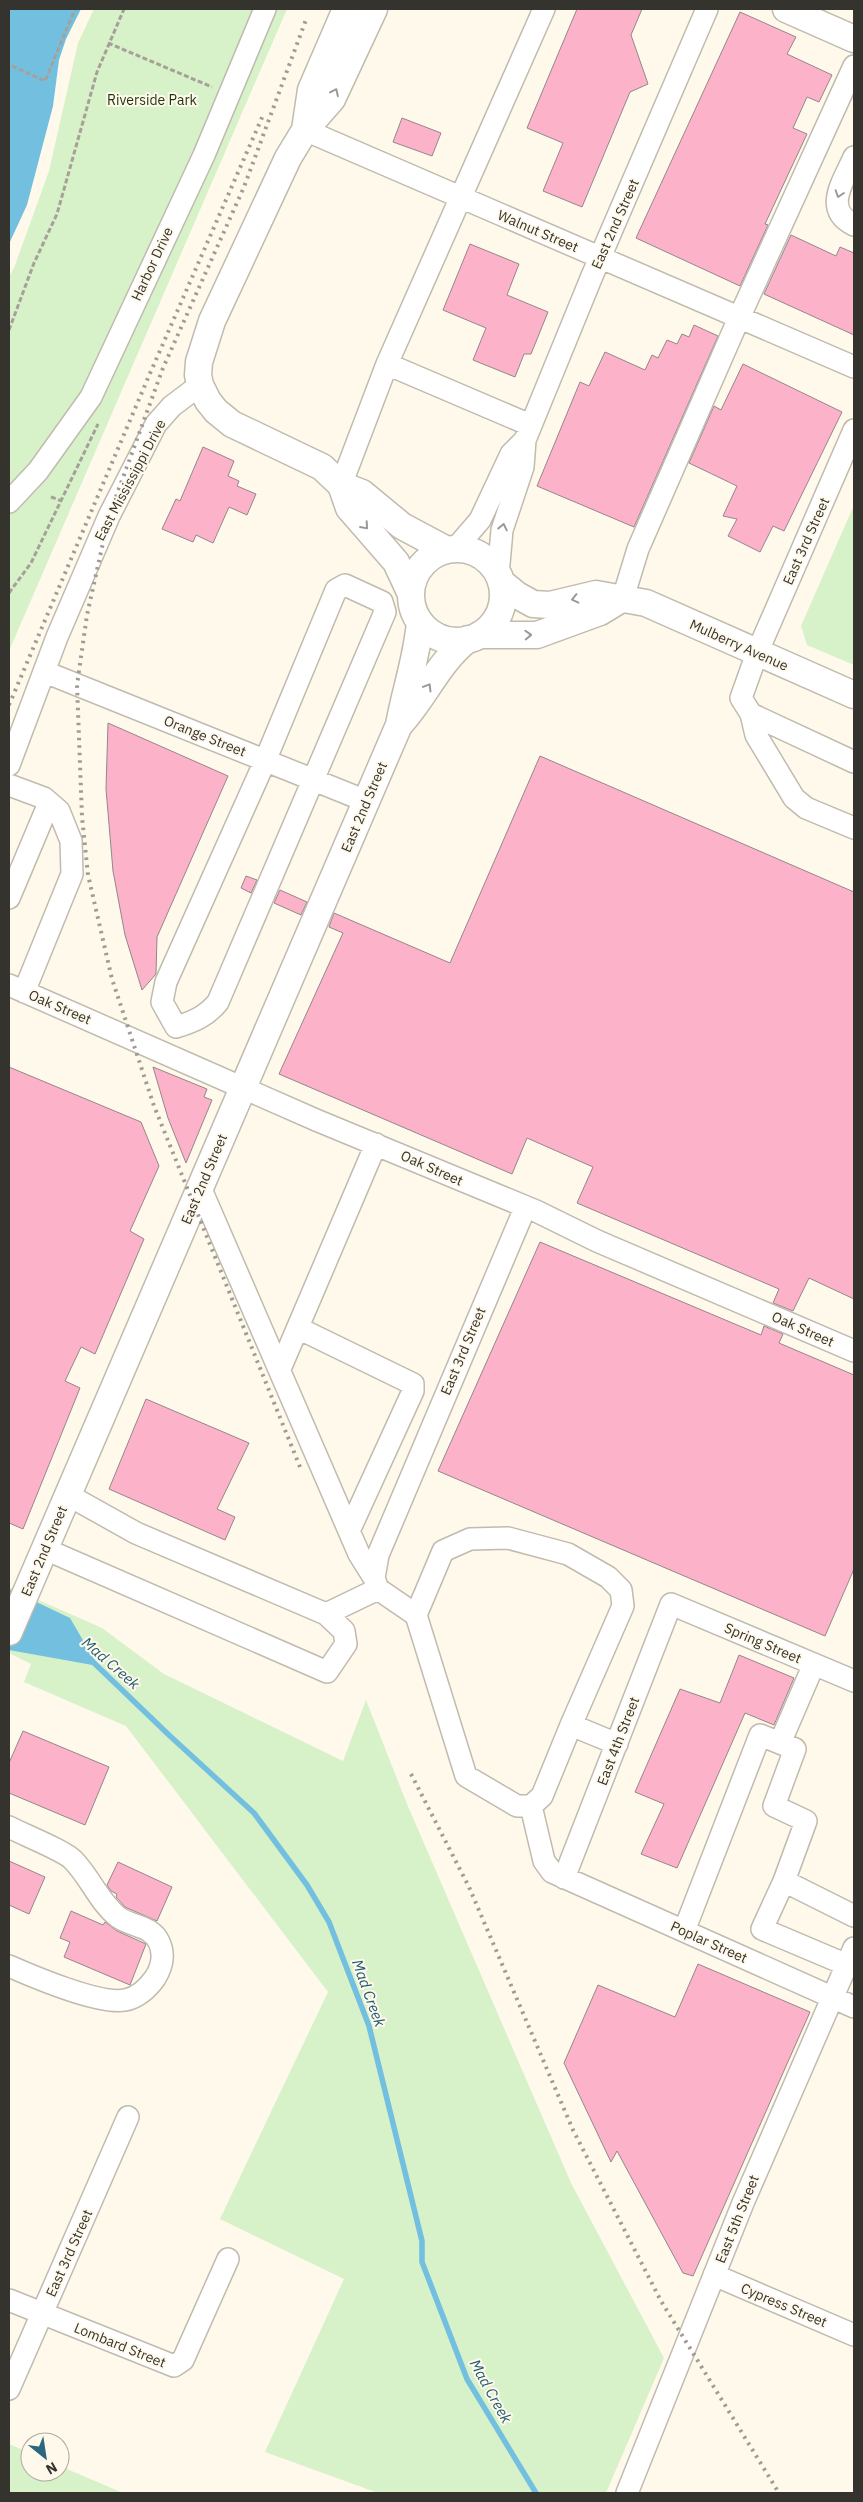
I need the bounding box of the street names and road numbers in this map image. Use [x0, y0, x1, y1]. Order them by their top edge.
street label: East 2nd Street [587, 176, 643, 272]
street label: Walnut Street [495, 206, 581, 256]
street label: Harbor Drive [127, 224, 177, 304]
street label: East Mississippi Drive [90, 416, 170, 544]
street label: East 3rd Street [779, 494, 833, 588]
street label: Mulberry Avenue [687, 615, 792, 675]
street label: Orange Street [161, 711, 249, 761]
street label: East 2nd Street [337, 759, 391, 855]
street label: Oak Street [26, 986, 94, 1028]
street label: East 2nd Street [177, 1131, 231, 1227]
street label: Oak Street [398, 1146, 466, 1190]
street label: East 3rd Street [436, 1304, 490, 1398]
street label: Oak Street [769, 1307, 837, 1351]
street label: East 2nd Street [17, 1503, 71, 1599]
street label: Spring Street [722, 1619, 804, 1667]
street label: East 4th Street [593, 1694, 643, 1788]
street label: Poplar Street [668, 1917, 750, 1967]
street label: East 5th Street [711, 2172, 763, 2266]
street label: East 3rd Street [42, 2206, 96, 2300]
street label: Cypress Street [738, 2279, 830, 2331]
street label: Lombard Street [71, 2318, 169, 2372]

